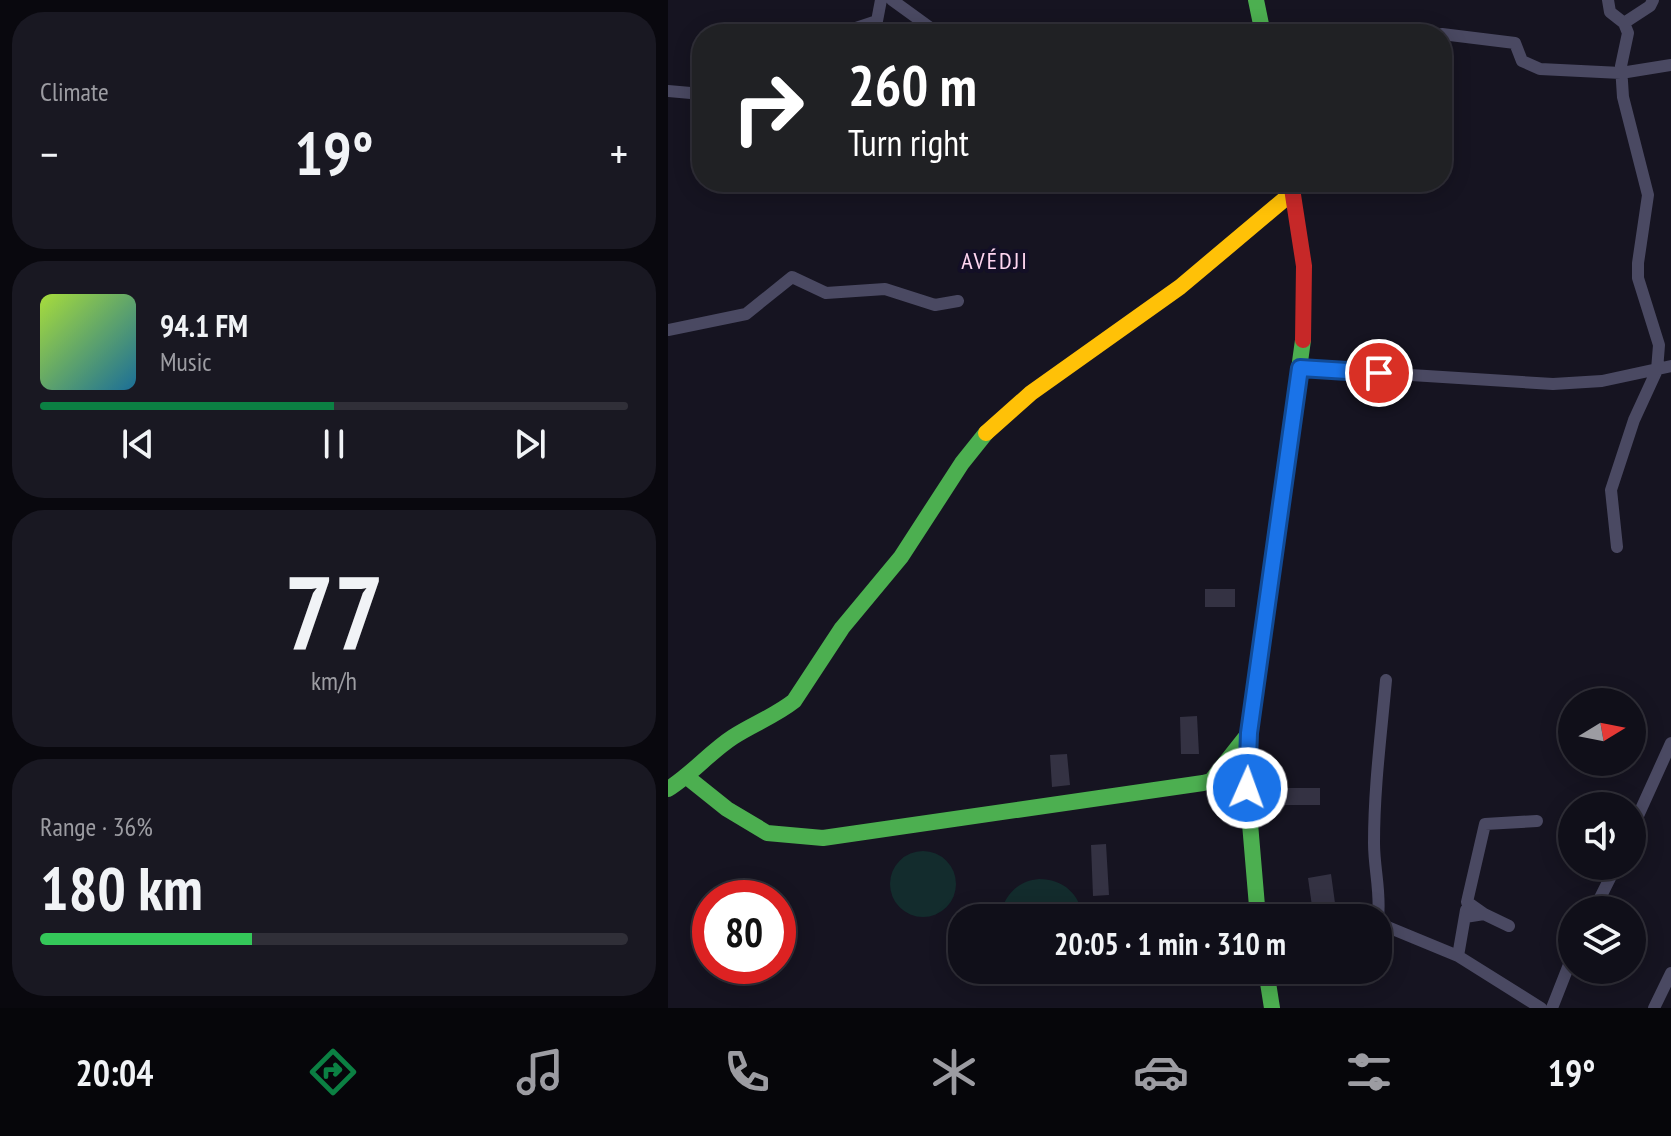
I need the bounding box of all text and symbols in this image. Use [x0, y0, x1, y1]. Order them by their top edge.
text: 260 m [848, 49, 977, 121]
icon: right [716, 56, 820, 160]
text: Climate [40, 75, 109, 108]
text: 19° [294, 114, 374, 192]
text: Turn right [848, 119, 969, 166]
text: − [40, 125, 58, 182]
text: + [610, 125, 628, 182]
district label: AVÉDJI [961, 245, 1029, 276]
text: 94.1 FM [160, 306, 248, 345]
pin [1345, 339, 1413, 407]
text: Music [160, 345, 212, 378]
icon: arrive [1357, 351, 1401, 395]
icon: previous [116, 422, 160, 466]
icon: pause [312, 422, 356, 466]
icon: next [508, 422, 552, 466]
text: 77 [284, 544, 384, 679]
text: km/h [311, 664, 357, 697]
north arrow [1558, 688, 1646, 776]
map controls [1558, 688, 1646, 984]
position arrow [1205, 746, 1289, 830]
button: sound [1558, 792, 1646, 880]
text: Range · 36% [40, 810, 153, 843]
text: 180 km [40, 849, 203, 927]
speed limit sign: 80 [692, 880, 796, 984]
button: layers [1558, 896, 1646, 984]
text: 20:05 · 1 min · 310 m [1054, 924, 1286, 963]
icon: directions [305, 1044, 361, 1100]
icon: music [512, 1044, 568, 1100]
icon: phone [719, 1044, 775, 1100]
icon: climate [926, 1044, 982, 1100]
icon: car [1133, 1044, 1189, 1100]
icon: filters [1341, 1044, 1397, 1100]
text: 20:04 [76, 1049, 153, 1096]
text: 19° [1548, 1049, 1595, 1096]

